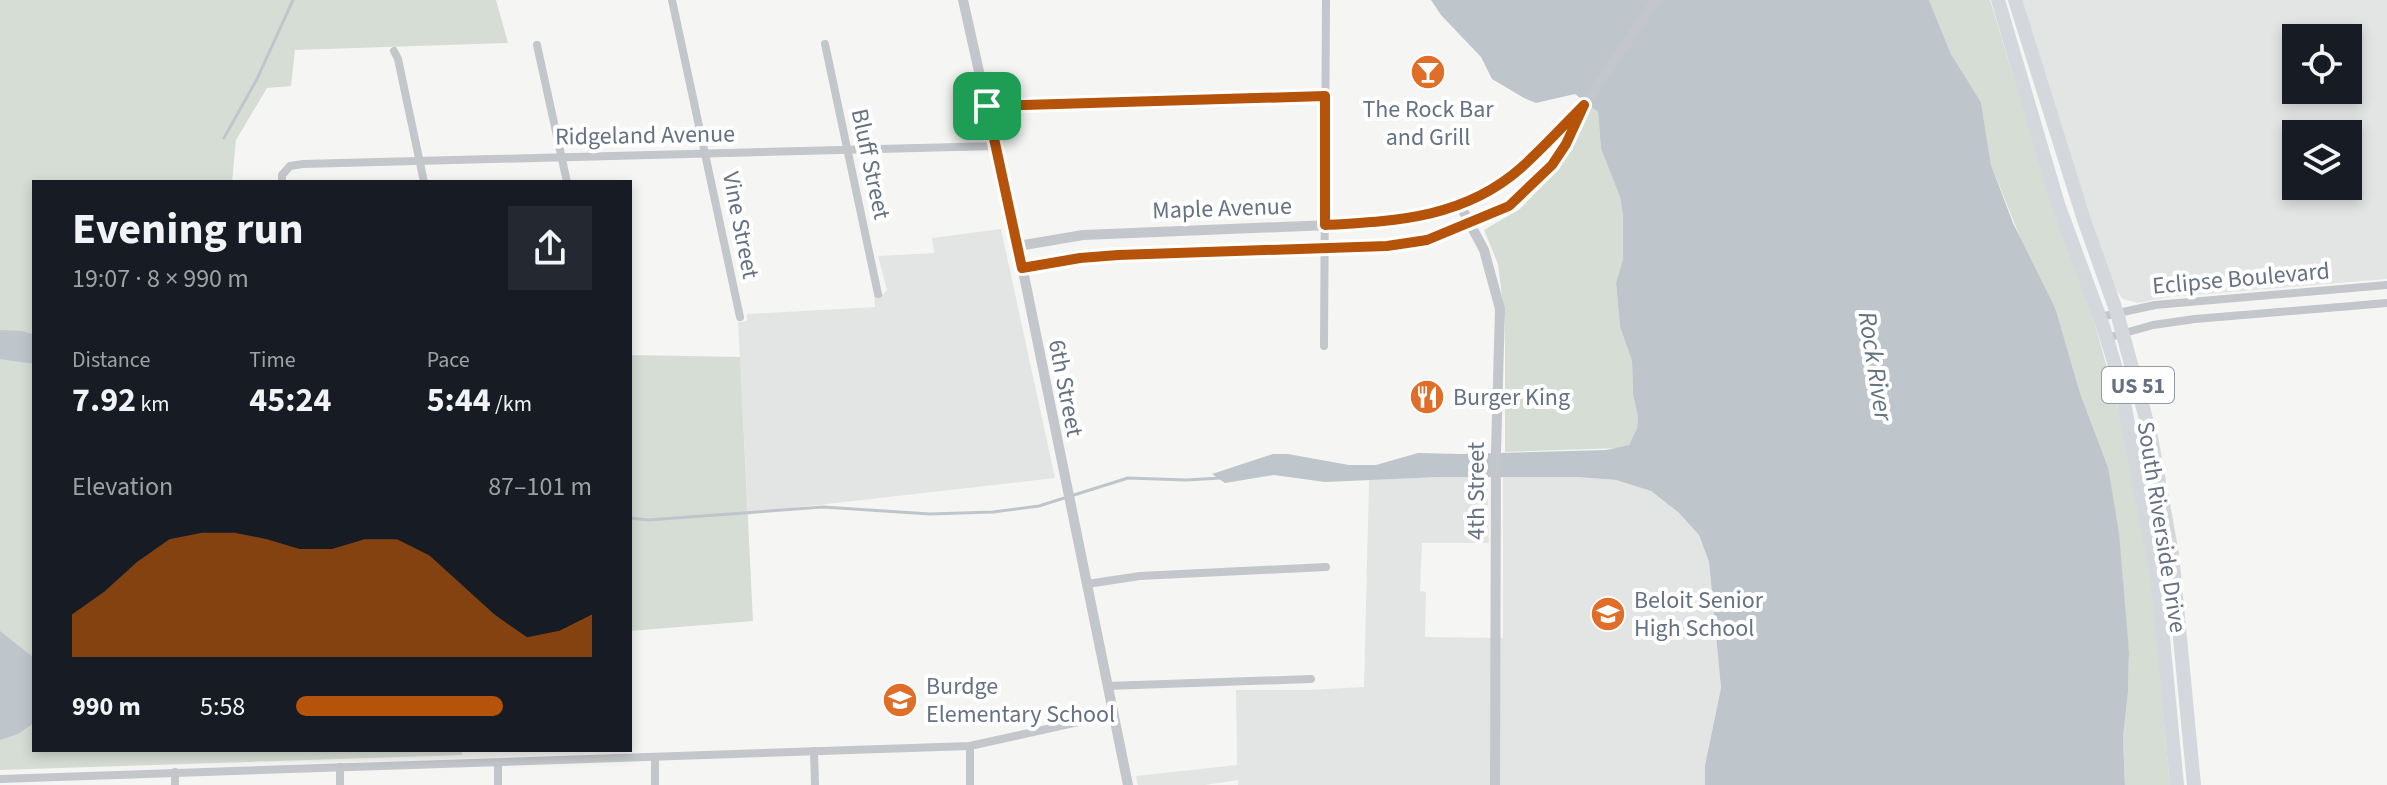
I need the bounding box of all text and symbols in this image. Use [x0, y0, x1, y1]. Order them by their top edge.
map controls [2282, 24, 2362, 200]
button: locate [2282, 24, 2362, 104]
bar icon: The Rock Bar and Grill [1409, 53, 1447, 91]
pin [953, 72, 1021, 140]
icon: arrive [965, 84, 1009, 128]
place label: The Rock Bar and Grill [1362, 92, 1494, 155]
street label: Bluff Street [842, 106, 899, 223]
street label: Ridgeland Avenue [555, 116, 735, 155]
button: layers [2282, 120, 2362, 200]
street label: Vine Street [713, 169, 768, 282]
street label: Maple Avenue [1152, 189, 1292, 228]
text: Evening run [72, 198, 304, 261]
button: share [508, 206, 592, 290]
street label: Eclipse Boulevard [2151, 253, 2331, 304]
text: 19:07 · 8 × 990 m [72, 260, 249, 297]
water label: Rock River [1849, 309, 1903, 424]
street label: 6th Street [1039, 337, 1092, 440]
text: Distance [72, 344, 150, 376]
text: Time [249, 344, 296, 376]
text: Pace [427, 344, 470, 376]
road number: US 51 [2102, 367, 2174, 403]
text: 7.92 [72, 376, 136, 425]
text: 45:24 [249, 376, 331, 425]
text: 5:44 [427, 376, 491, 425]
restaurant icon: Burger King [1408, 378, 1446, 416]
place label: Burger King [1453, 380, 1570, 415]
text: km [136, 388, 170, 420]
text: /km [491, 388, 532, 420]
street label: South Riverside Drive [2128, 419, 2196, 635]
street label: 4th Street [1459, 442, 1494, 540]
text: Elevation [72, 468, 173, 505]
text: 87–101 m [488, 468, 592, 505]
place label: Beloit Senior High School [1634, 583, 1764, 646]
school or university icon: Beloit Senior High School [1589, 595, 1627, 633]
place label: Burdge Elementary School [926, 669, 1115, 732]
school or university icon: Burdge Elementary School [881, 681, 919, 719]
text: 990 m [72, 688, 141, 725]
text: 5:58 [200, 688, 245, 725]

